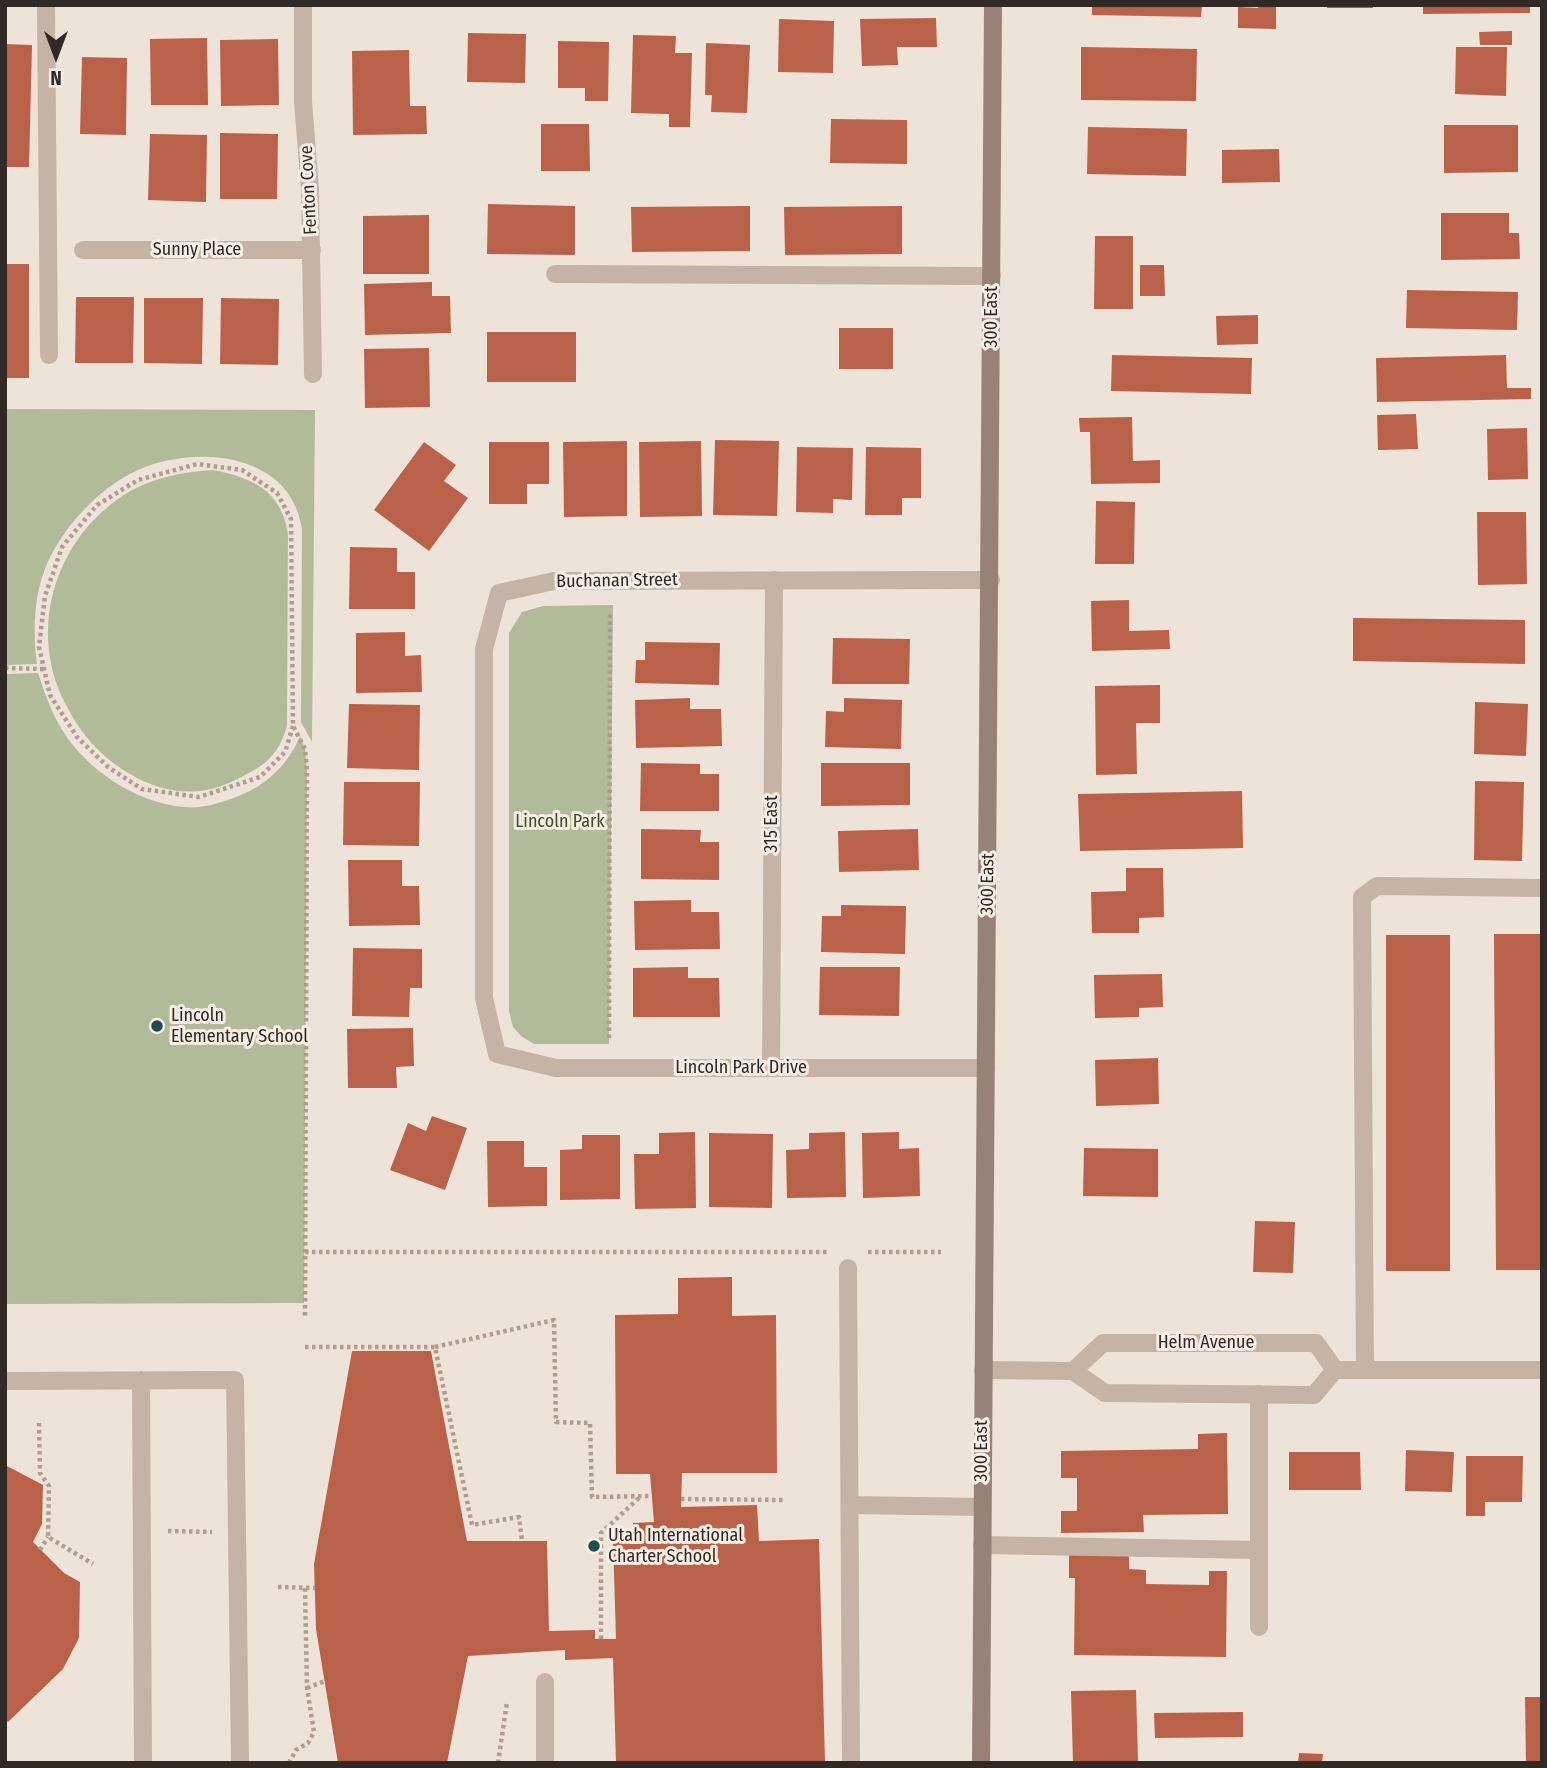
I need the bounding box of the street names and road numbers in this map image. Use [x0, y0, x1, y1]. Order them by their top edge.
street label: Fenton Cove [296, 145, 322, 235]
street label: Sunny Place [153, 239, 241, 261]
street label: 300 East [981, 286, 1003, 348]
street label: Buchanan Street [556, 569, 678, 593]
street label: 315 East [761, 795, 783, 853]
street label: 300 East [977, 853, 999, 915]
street label: Lincoln Park Drive [675, 1057, 807, 1079]
street label: Helm Avenue [1158, 1332, 1254, 1354]
street label: 300 East [971, 1420, 993, 1482]

